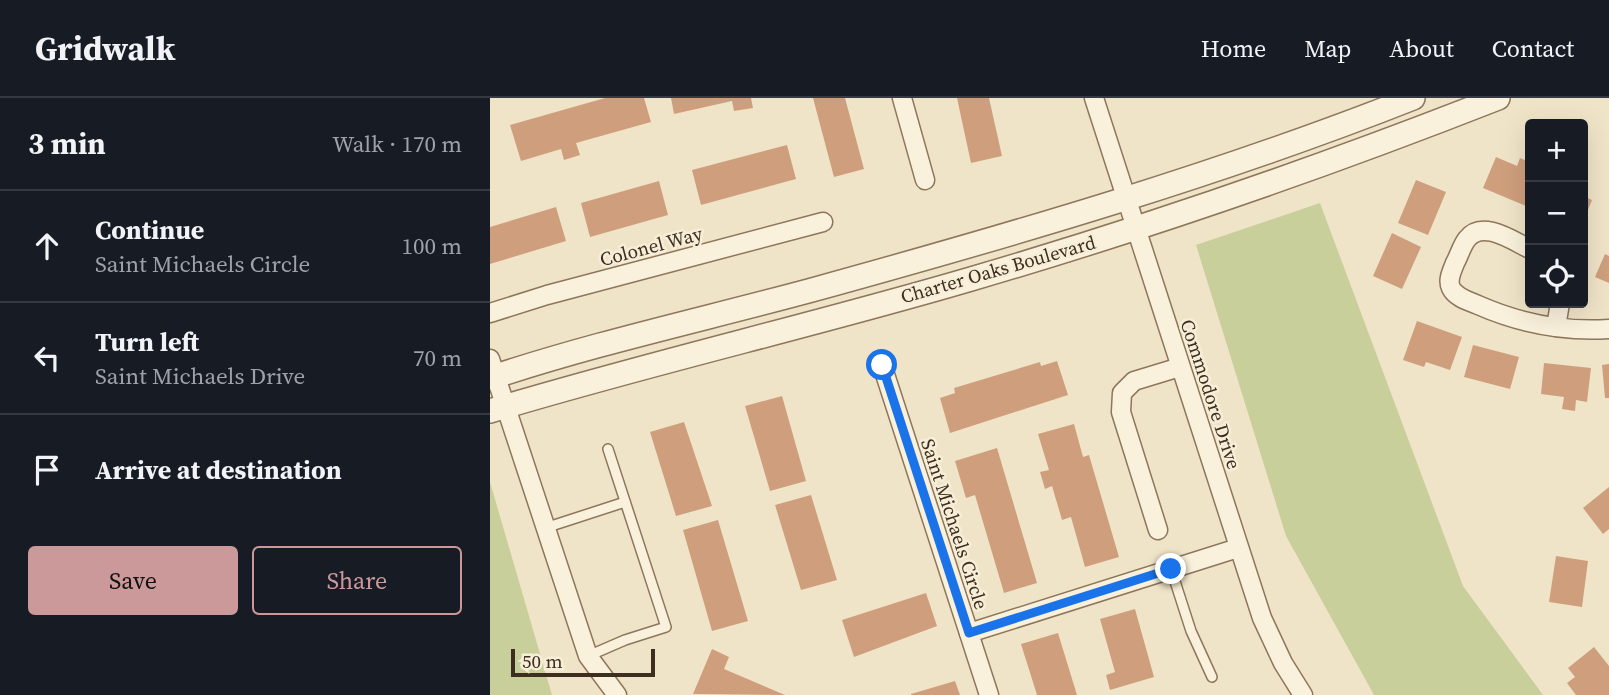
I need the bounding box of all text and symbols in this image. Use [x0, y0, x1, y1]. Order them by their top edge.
text: Gridwalk [35, 26, 175, 71]
text: Home [1201, 32, 1266, 65]
text: Map [1304, 32, 1351, 65]
text: About [1389, 32, 1454, 65]
text: Contact [1492, 32, 1574, 65]
map controls [1525, 119, 1588, 308]
button: + [1525, 119, 1588, 182]
text: 3 min [28, 123, 106, 164]
text: Walk · 170 m [332, 128, 462, 160]
button: − [1525, 182, 1588, 245]
text: Continue [95, 212, 204, 248]
street label: Colonel Way [597, 220, 705, 272]
icon: ahead [28, 227, 66, 265]
street label: Charter Oaks Boulevard [898, 229, 1099, 309]
text: 100 m [401, 230, 462, 262]
button: locate [1525, 245, 1588, 308]
text: Saint Michaels Circle [95, 248, 310, 280]
street label: Commodore Drive [1175, 316, 1247, 472]
text: Turn left [95, 324, 199, 360]
icon: left [28, 339, 66, 377]
text: 70 m [413, 342, 462, 374]
route start [866, 349, 897, 380]
text: Saint Michaels Drive [95, 360, 305, 392]
street label: Saint Michaels Circle [915, 435, 995, 613]
icon: arrive [28, 451, 66, 489]
text: Arrive at destination [95, 452, 342, 488]
button: Save [28, 546, 238, 615]
button: Share [252, 546, 462, 615]
route end [1155, 553, 1186, 584]
scale bar [511, 646, 654, 678]
text: 50 m [522, 648, 563, 674]

